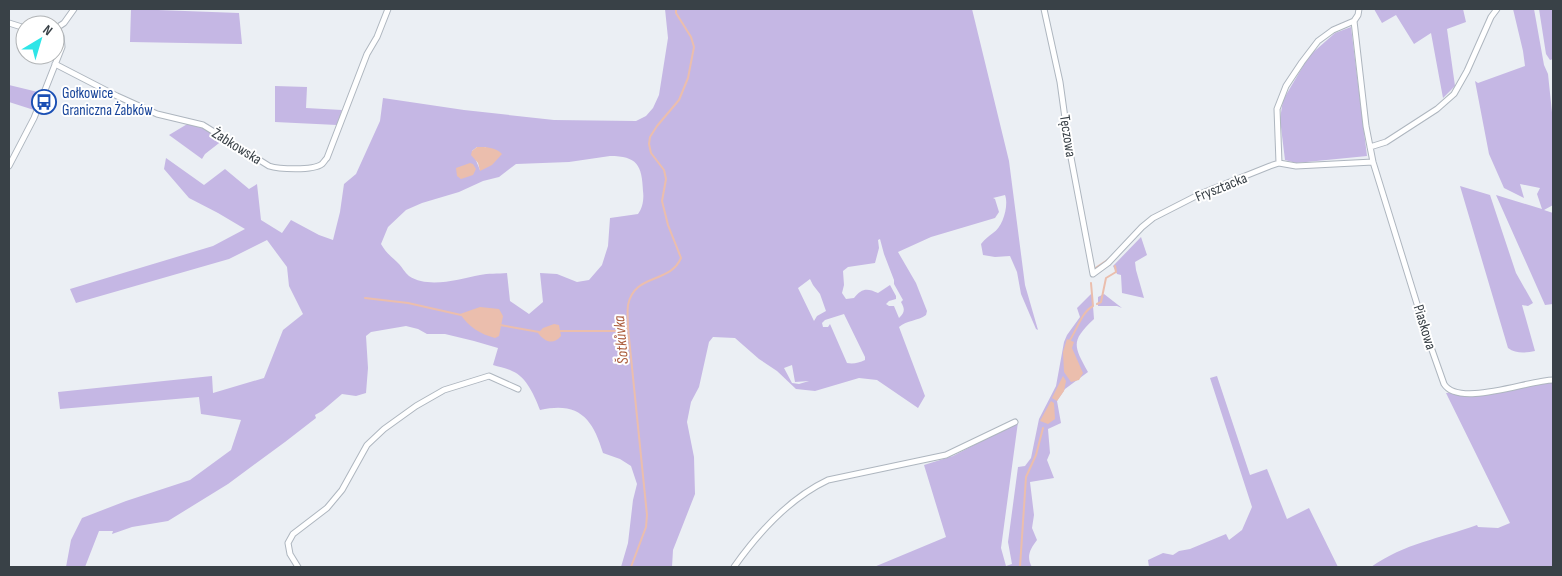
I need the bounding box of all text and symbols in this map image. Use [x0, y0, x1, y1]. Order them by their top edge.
north arrow [15, 15, 65, 65]
text: N [40, 21, 56, 39]
place label: Gołkowice Graniczna Żabków [62, 84, 153, 120]
bus stop icon: Gołkowice Graniczna Żabków [31, 89, 57, 115]
street label: Tęczowa [1055, 114, 1080, 159]
street label: Żabkowska [208, 124, 265, 169]
street label: Frysztacka [1192, 168, 1250, 206]
street label: Piaskowa [1409, 302, 1440, 352]
water label: Šotkůvka [610, 314, 633, 365]

